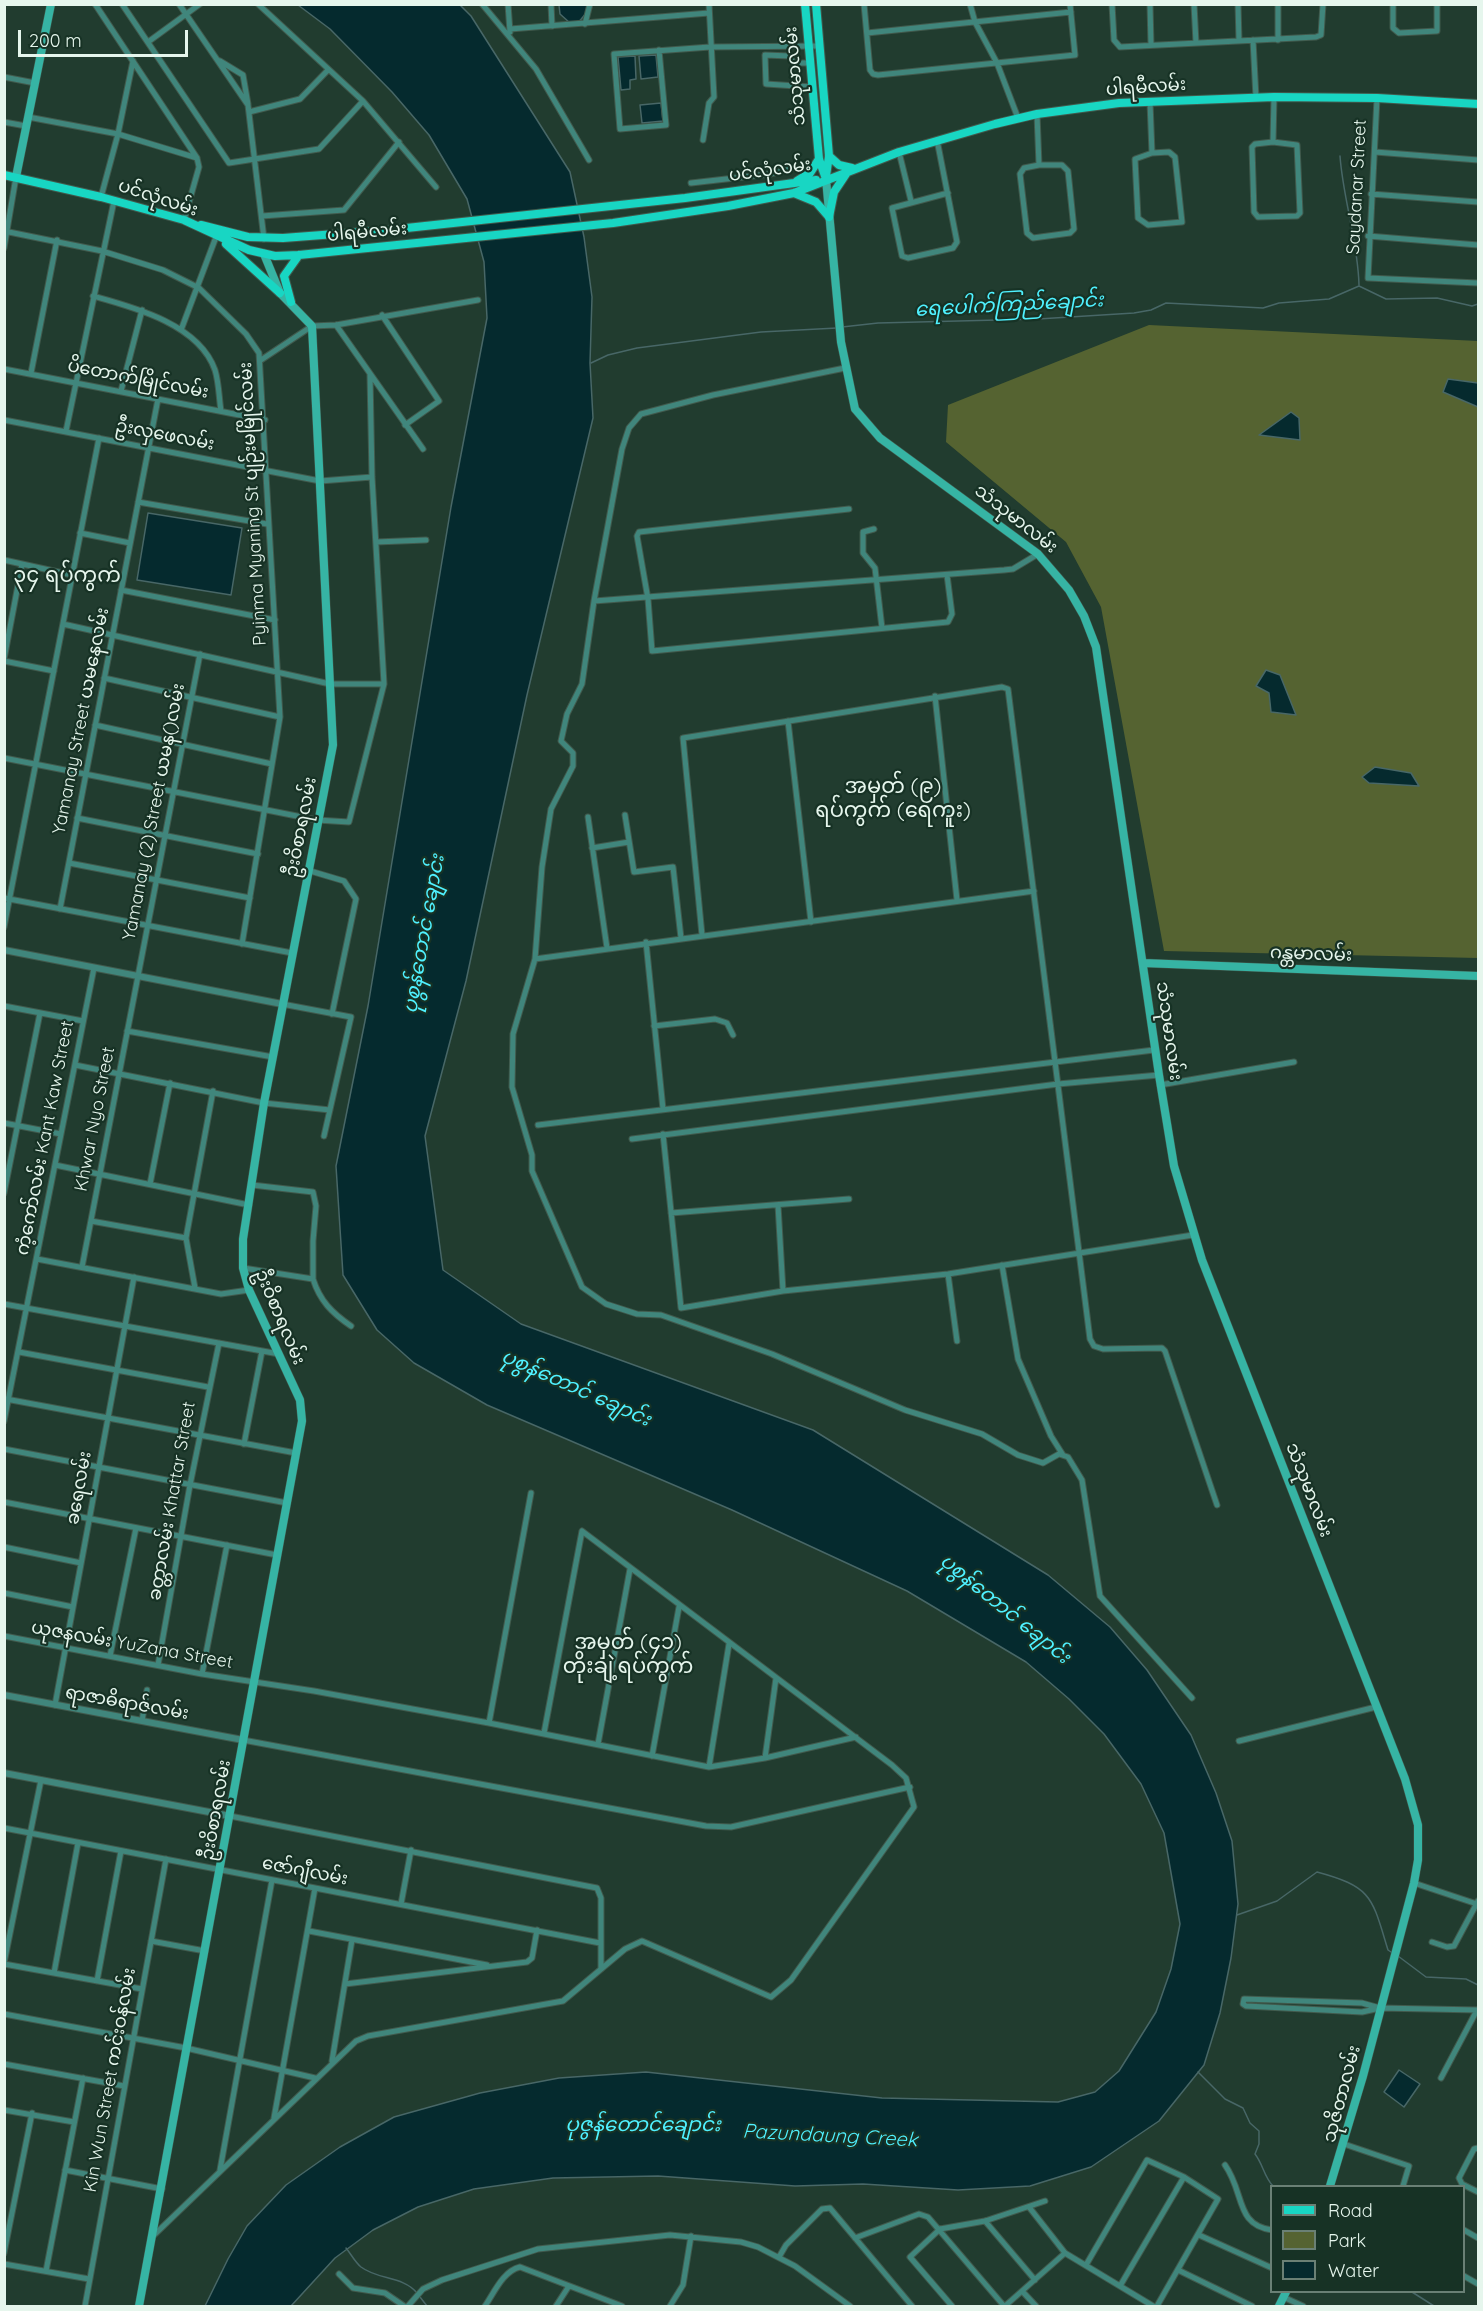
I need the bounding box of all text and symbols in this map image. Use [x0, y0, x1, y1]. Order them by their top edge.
scale bar [21, 18, 190, 56]
street label: သံသုမာလမ်း [780, 25, 810, 127]
text: 200 m [29, 29, 82, 52]
street label: ပါရမီလမ်း [1105, 73, 1187, 101]
street label: Saydanar Street [1343, 119, 1371, 255]
street label: ပင်လုံလမ်း [727, 154, 813, 186]
street label: ပင်လုံလမ်း [115, 175, 201, 221]
street label: ပါရမီလမ်း [326, 218, 408, 246]
water label: ရေပေါက်ကြည်ချောင်း [914, 288, 1104, 322]
street label: ပိတောက်မြိုင်လမ်း [66, 355, 210, 403]
street label: Pyinma Myaning St ပျဉ်းမမြိုင်လမ်း [235, 362, 271, 646]
street label: ဦးလှဖေလမ်း [114, 415, 216, 455]
street label: သံသုမာလမ်း [970, 480, 1062, 558]
district label: ၃၄ ရပ်ကွက် [13, 563, 121, 589]
street label: Yamanay Street ယမနေလမ်း [48, 606, 114, 836]
street label: Yamanay (2) Street ယမန()လမ်း [118, 682, 190, 942]
district label: အမှတ် (၉) ရပ်ကွက် (ရေကူး) [815, 774, 971, 824]
street label: ဦးဝိစာရလမ်း [281, 775, 321, 879]
water label: ပုစွန်တောင် ချောင်း [398, 853, 450, 1015]
street label: ဂန္တမာလမ်း [1269, 942, 1353, 966]
street label: သံသုမာလမ်း [1151, 980, 1187, 1082]
street label: ကံ့ကော်လမ်း Kant Kaw Street [12, 1019, 78, 1257]
street label: Khwar Nyo Street [70, 1045, 120, 1193]
street label: ဦးဝိစာရလမ်း [250, 1266, 310, 1368]
water label: ပုစွန်တောင် ချောင်း [498, 1344, 654, 1432]
street label: ခတ္တာလမ်း Khattar Street [144, 1400, 200, 1602]
street label: သံသုမာလမ်း [1281, 1440, 1337, 1540]
street label: ခရေလမ်း [62, 1450, 96, 1526]
water label: ပုစွန်တောင် ချောင်း [935, 1549, 1075, 1669]
street label: ယုဇနလမ်း YuZana Street [30, 1617, 234, 1673]
district label: အမှတ် (၄၁) တိုးချဲ့ရပ်ကွက် [563, 1630, 693, 1680]
street label: ရာဇာဓိရာဇ်လမ်း [64, 1682, 190, 1724]
street label: ဦးဝိစာရလမ်း [197, 1758, 235, 1862]
street label: ဇော်ဂျီလမ်း [260, 1852, 350, 1890]
street label: Kin Wun Street ကင်းဝန်လမ်း [80, 1966, 140, 2194]
street label: သုဇိတာလမ်း [1319, 2043, 1365, 2145]
water label: ပုဇွန်တောင်ချောင်း [565, 2113, 721, 2137]
water label: Pazundaung Creek [742, 2119, 918, 2153]
legend [1270, 2185, 1465, 2293]
text: Road [1328, 2199, 1373, 2222]
text: Park [1328, 2229, 1366, 2252]
text: Water [1328, 2259, 1379, 2282]

